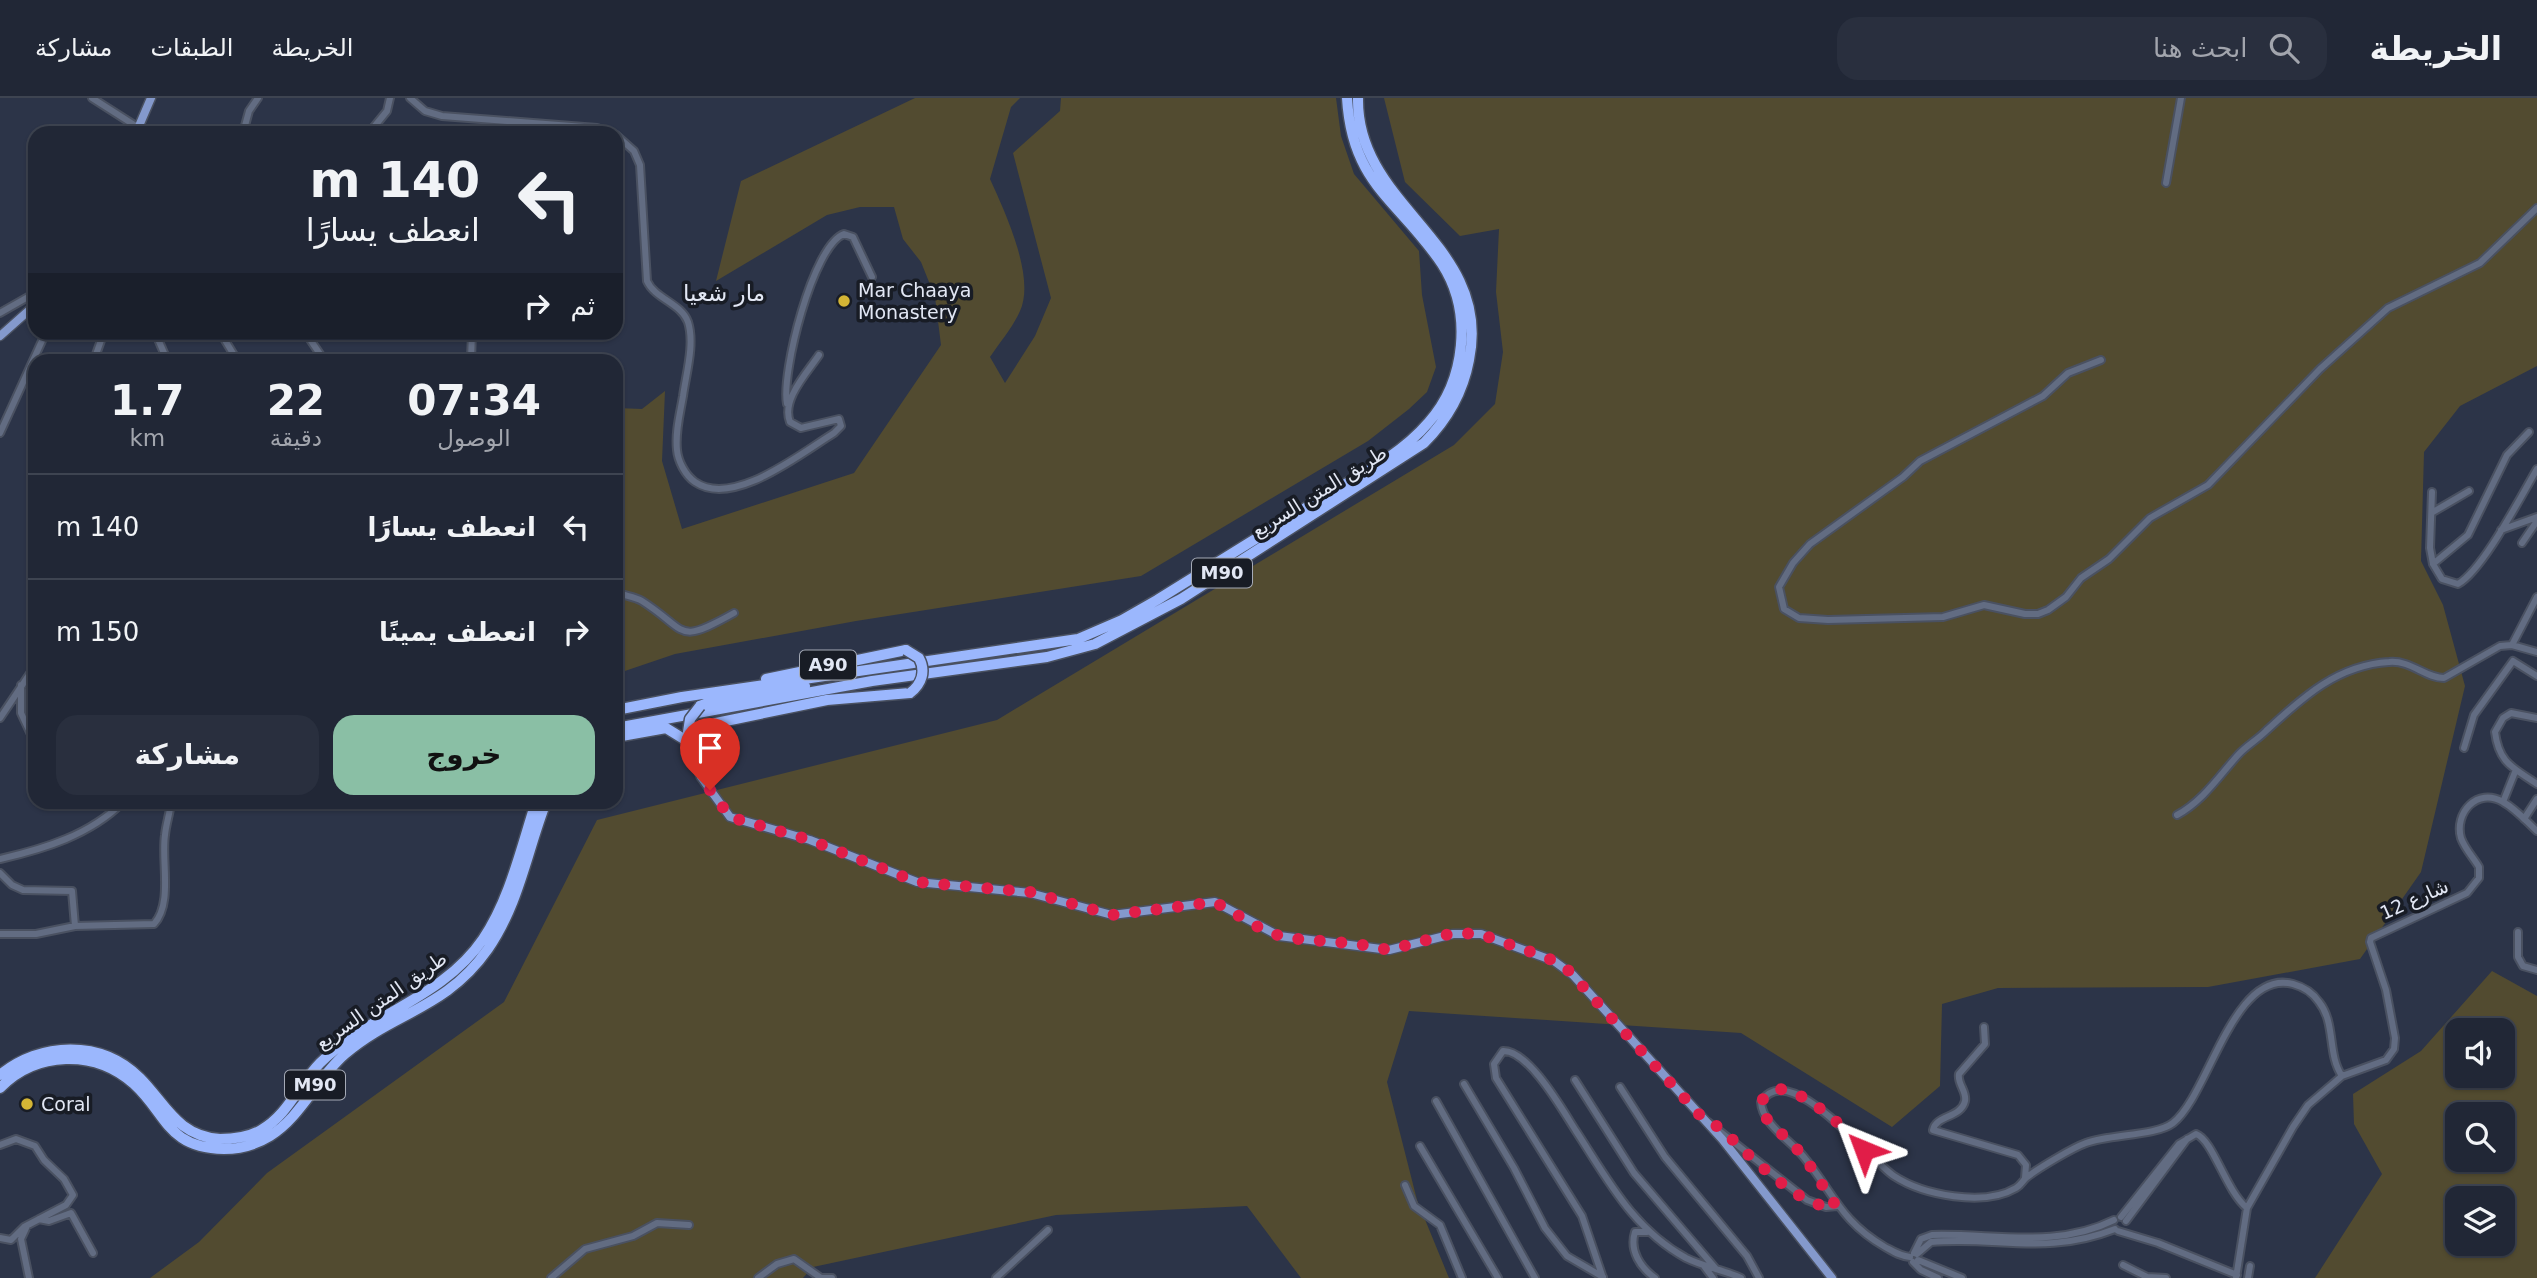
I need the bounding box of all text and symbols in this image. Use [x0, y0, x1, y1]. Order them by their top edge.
search box [1837, 17, 2327, 80]
icon: search [2265, 29, 2303, 67]
text: الخريطة [2369, 29, 2502, 68]
text: ابحث هنا [2153, 33, 2247, 63]
text: مشاركة [35, 34, 112, 62]
text: الطبقات [150, 34, 233, 62]
text: الخريطة [271, 34, 353, 62]
text: 140 m [310, 152, 480, 209]
icon: left [504, 154, 595, 245]
text: انعطف يسارًا [306, 211, 480, 249]
place label: Mar Chaaya Monastery [858, 279, 971, 323]
district label: مار شعيا [683, 280, 765, 307]
icon: right [518, 287, 556, 325]
text: ثم [570, 291, 595, 321]
marker: Mar Chaaya Monastery [836, 293, 852, 309]
text: 1.7 [110, 376, 185, 425]
text: 22 [267, 376, 325, 425]
text: 07:34 [407, 376, 541, 425]
text: km [129, 425, 165, 451]
text: دقيقة [270, 425, 322, 451]
text: الوصول [437, 425, 511, 451]
street label: طريق المتن السريع [1247, 441, 1391, 542]
icon: left [557, 508, 595, 546]
text: 140 m [56, 512, 139, 542]
text: انعطف يسارًا [367, 512, 536, 542]
road number: M90 [1192, 559, 1252, 588]
icon: right [557, 613, 595, 651]
text: 150 m [56, 617, 139, 647]
text: انعطف يمينًا [379, 617, 536, 647]
road number: A90 [800, 650, 856, 680]
button: مشاركة [56, 715, 319, 795]
button: خروج [333, 715, 595, 795]
pin [680, 718, 740, 790]
icon: arrive [691, 729, 729, 767]
street label: شارع 12 [2376, 874, 2452, 925]
street label: طريق المتن السريع [311, 947, 451, 1054]
map controls [2445, 1018, 2515, 1256]
button: sound [2445, 1018, 2515, 1088]
road number: M90 [285, 1070, 345, 1100]
place label: Coral [41, 1093, 91, 1115]
marker: Coral [19, 1096, 35, 1112]
button: search [2445, 1102, 2515, 1172]
position arrow [1827, 1113, 1901, 1187]
button: layers [2445, 1186, 2515, 1256]

